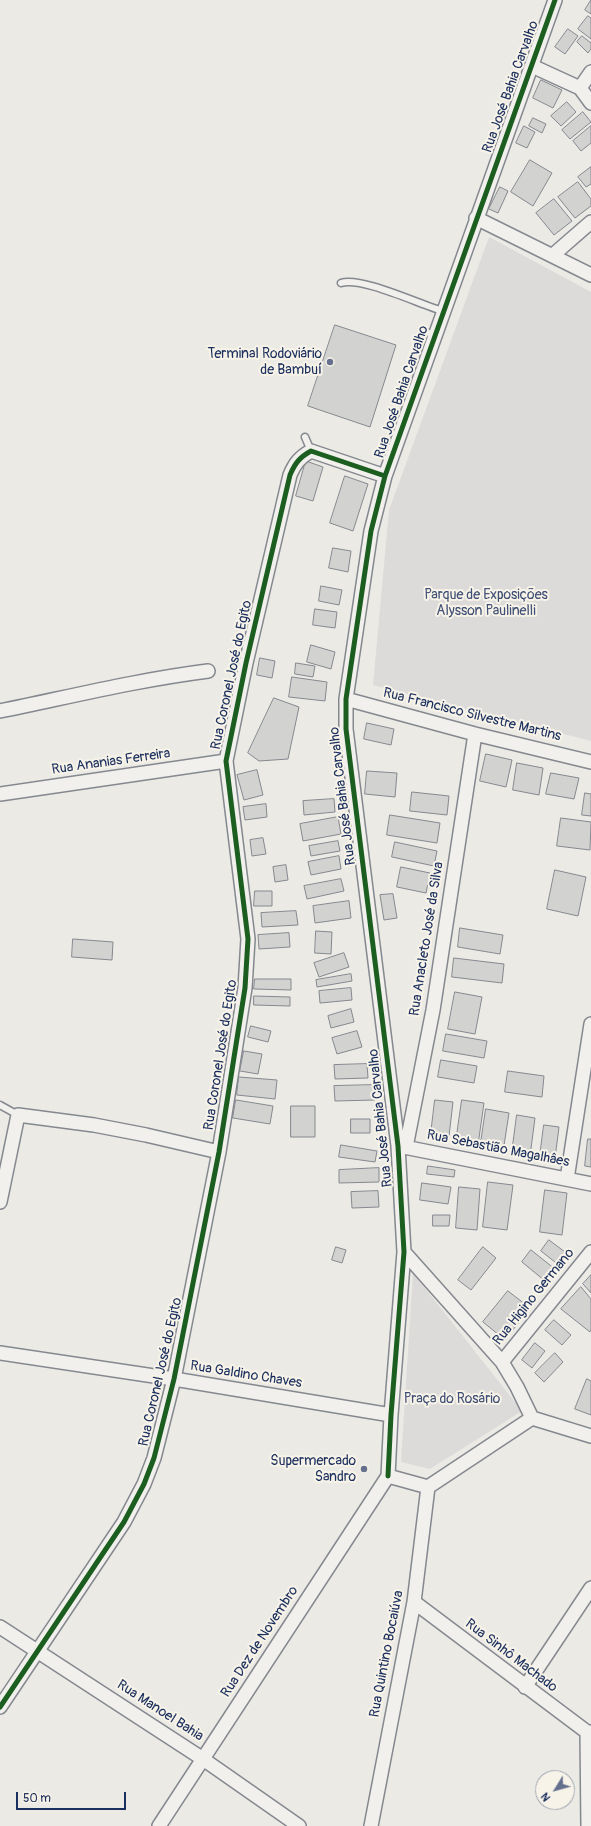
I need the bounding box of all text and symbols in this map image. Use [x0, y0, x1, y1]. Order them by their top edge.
street label: Rua José Bahia Carvalho [479, 19, 543, 155]
street label: Rua José Bahia Carvalho [371, 323, 433, 461]
place label: Terminal Rodoviário de Bambuí [208, 346, 322, 378]
marker: Terminal Rodoviário de Bambuí [325, 357, 335, 367]
park label: Parque de Exposições Alysson Paulinelli [424, 587, 548, 620]
street label: Rua Coronel José do Egito [208, 599, 256, 751]
street label: Rua Francisco Silvestre Martins [381, 685, 563, 745]
street label: Rua José Bahia Carvalho [326, 726, 360, 866]
street label: Rua Ananias Ferreira [51, 745, 171, 779]
street label: Rua Anacleto José da Silva [407, 861, 447, 1017]
street label: Rua Coronel José do Egito [201, 979, 241, 1131]
street label: Rua José Bahia Carvalho [365, 1048, 397, 1188]
street label: Rua Sebastião Magalhâes [425, 1127, 571, 1171]
street label: Rua Higino Germano [490, 1245, 578, 1349]
street label: Rua Coronel José do Egito [136, 1296, 186, 1448]
street label: Rua Galdino Chaves [189, 1358, 303, 1392]
park label: Praça do Rosário [404, 1391, 500, 1407]
place label: Supermercado Sandro [270, 1453, 356, 1486]
marker: Supermercado Sandro [359, 1464, 369, 1474]
street label: Rua Dez de Novembro [218, 1583, 302, 1701]
street label: Rua Quintino Bocaiúva [366, 1589, 408, 1719]
street label: Rua Sinhô Machado [462, 1616, 560, 1696]
street label: Rua Manoel Bahia [113, 1677, 207, 1745]
north arrow [535, 1770, 575, 1810]
scale bar [18, 1784, 128, 1810]
text: N [538, 1790, 553, 1804]
text: 50 m [23, 1791, 51, 1806]

